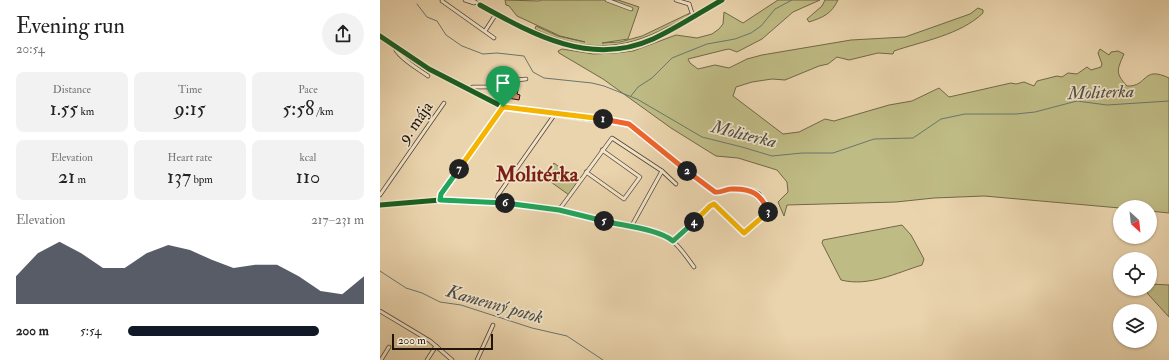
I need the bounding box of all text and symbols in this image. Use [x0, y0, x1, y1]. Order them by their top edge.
text: Evening run [16, 12, 125, 40]
button: share [322, 13, 364, 55]
text: 20:54 [16, 41, 45, 57]
pin [486, 66, 520, 107]
icon: arrive [492, 72, 514, 94]
water label: Moliterka [1066, 80, 1135, 105]
text: Distance [53, 83, 91, 96]
text: Time [178, 83, 202, 96]
text: Pace [298, 83, 318, 96]
text: 1.55 [50, 96, 78, 121]
text: 9:15 [174, 96, 206, 121]
text: 5:58 [283, 96, 314, 121]
street label: 9. mája [392, 96, 438, 149]
text: km [78, 105, 94, 118]
text: /km [314, 105, 333, 118]
pin: 1 [593, 109, 613, 129]
text: 1 [601, 112, 605, 125]
water label: Moliterka [708, 115, 779, 154]
text: Elevation [51, 151, 93, 164]
text: Heart rate [168, 151, 212, 164]
text: kcal [300, 151, 316, 164]
pin: 7 [449, 159, 469, 179]
district label: Molitérka [495, 161, 580, 188]
pin: 2 [677, 161, 697, 181]
text: 7 [456, 162, 462, 175]
text: 21 [58, 164, 75, 189]
text: 137 [167, 164, 191, 189]
text: 110 [296, 164, 320, 189]
text: 2 [684, 164, 690, 177]
text: m [75, 173, 86, 186]
text: bpm [191, 173, 213, 186]
pin: 6 [495, 193, 515, 213]
text: 6 [502, 196, 508, 209]
north arrow [1113, 200, 1157, 244]
map controls [1113, 200, 1157, 348]
pin: 3 [758, 202, 778, 222]
text: 3 [766, 205, 770, 218]
pin: 5 [594, 211, 614, 231]
text: Elevation [16, 212, 66, 228]
text: 217–231 m [311, 212, 364, 228]
pin: 4 [684, 212, 704, 232]
text: 5 [602, 214, 606, 227]
text: 4 [691, 215, 697, 228]
button: locate [1113, 252, 1157, 296]
water label: Kamenný potok [443, 279, 546, 329]
button: layers [1113, 304, 1157, 348]
text: 200 m [16, 323, 49, 339]
text: 5:54 [80, 323, 101, 339]
scale bar [392, 332, 493, 351]
text: 200 m [398, 334, 426, 347]

